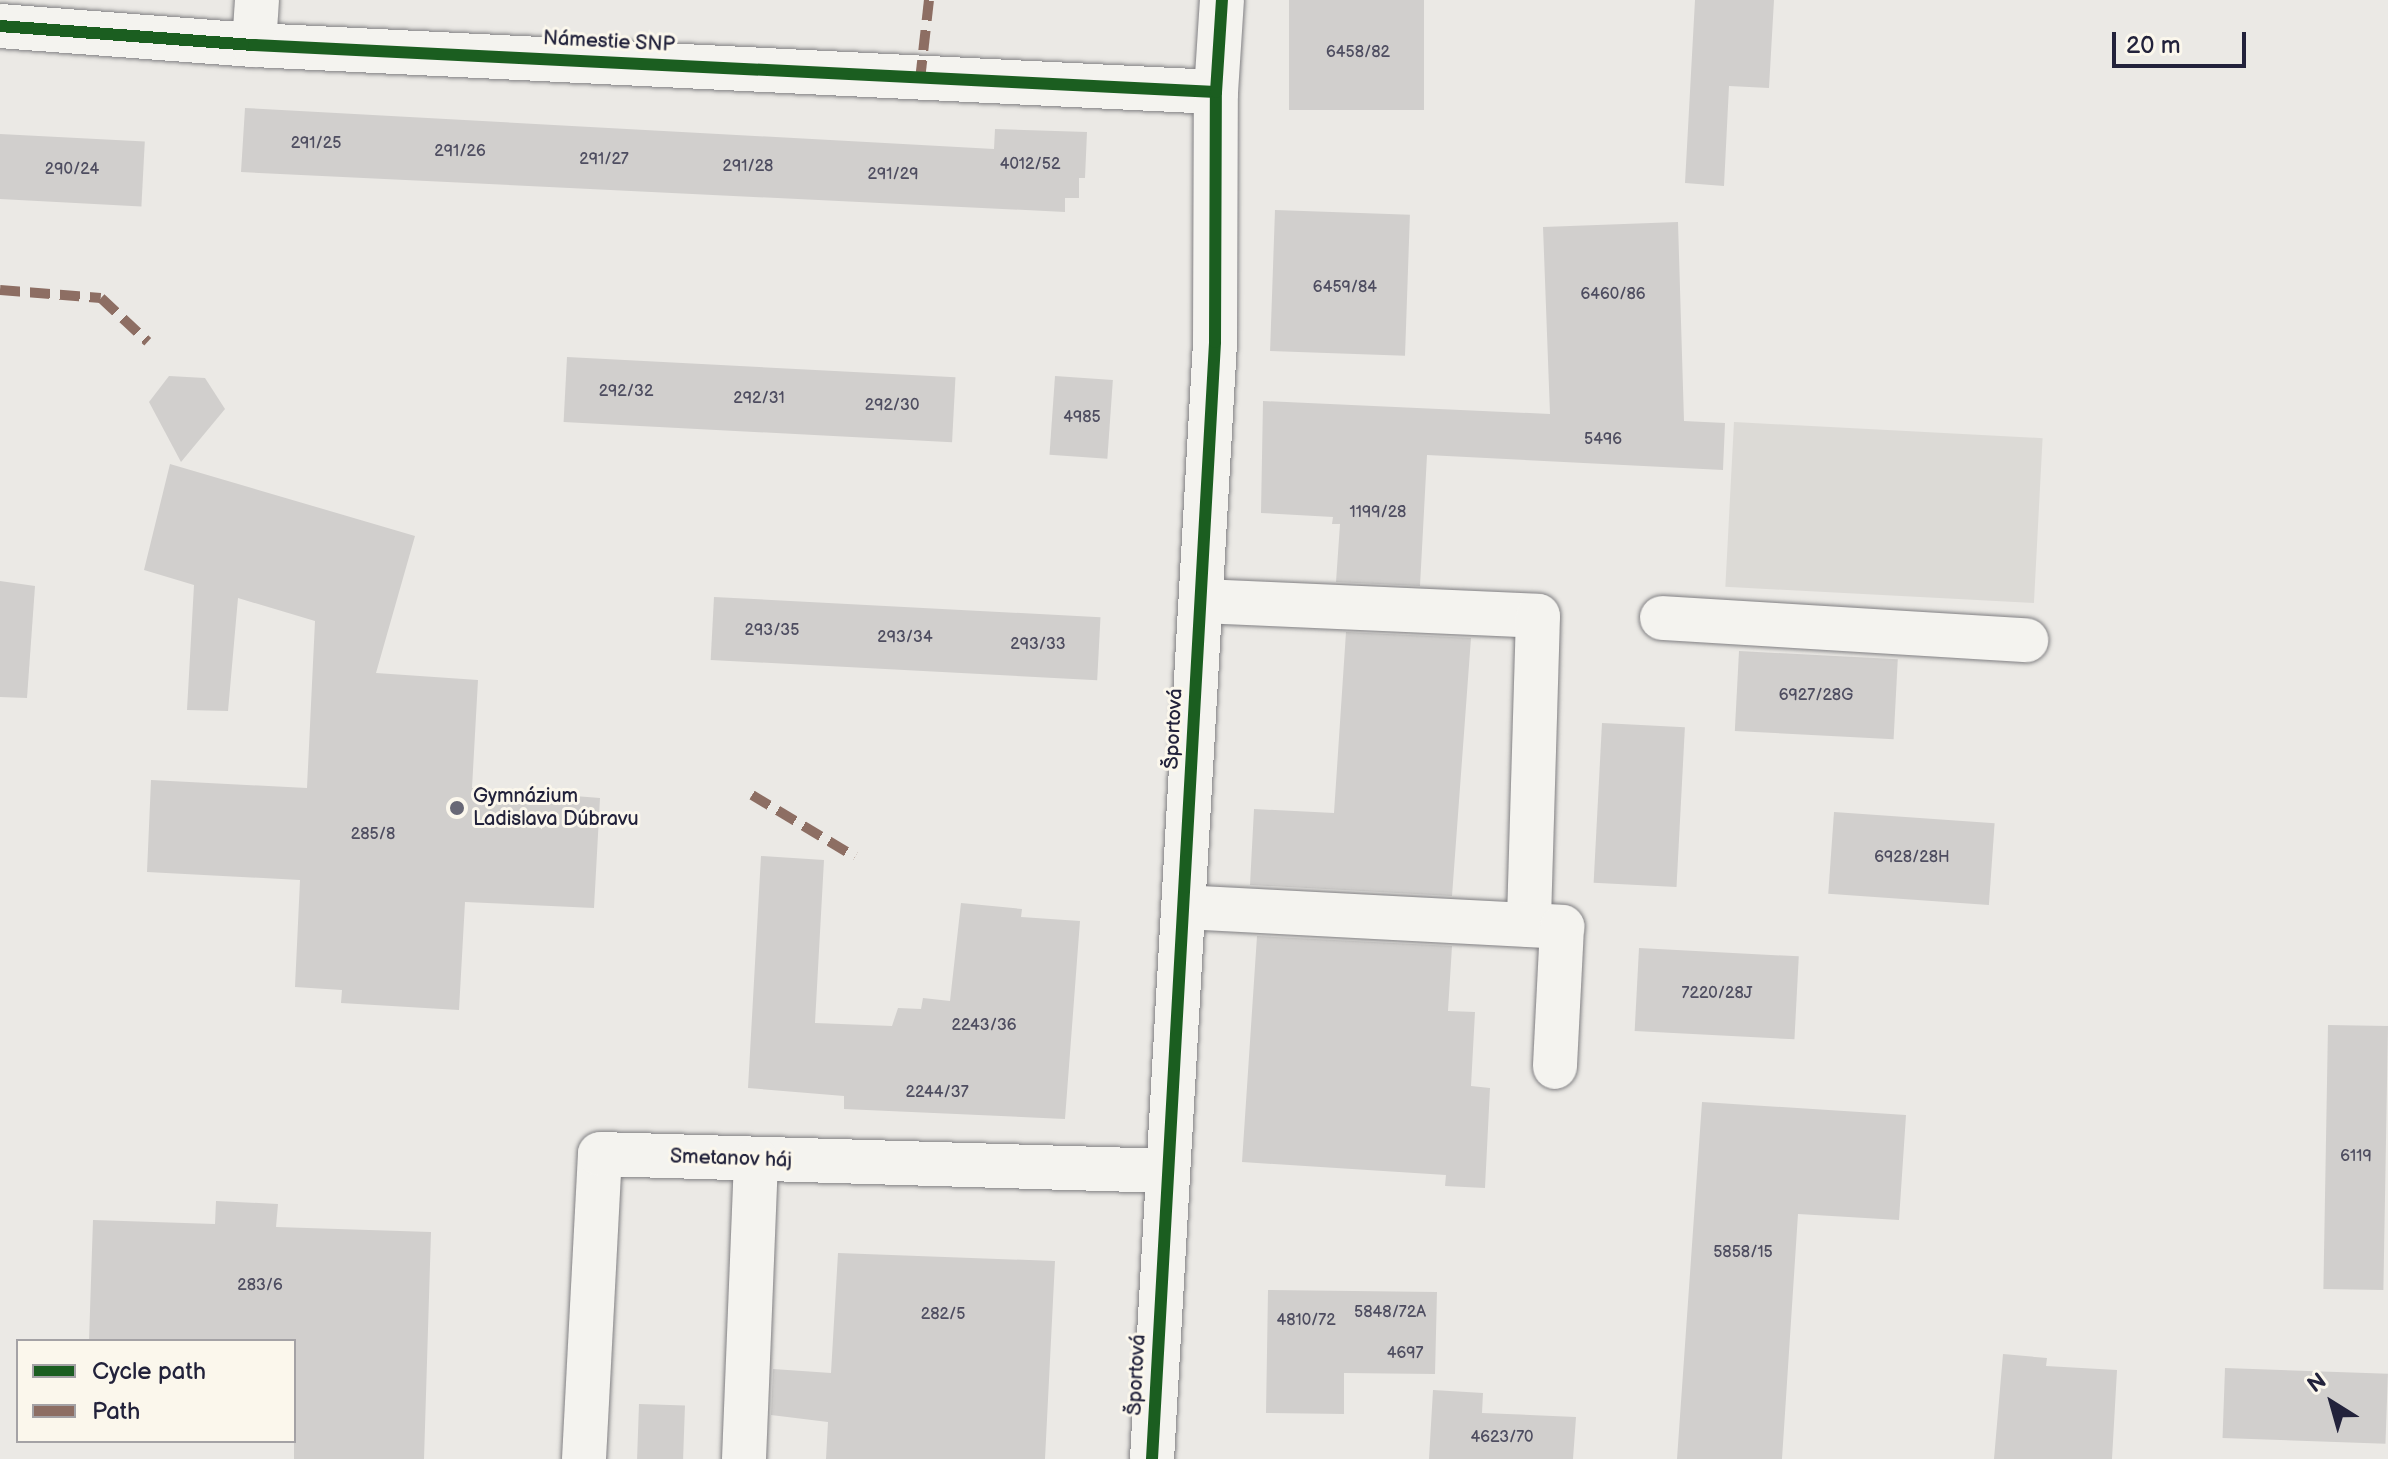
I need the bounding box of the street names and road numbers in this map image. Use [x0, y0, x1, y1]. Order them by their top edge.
street label: Námestie SNP [542, 27, 676, 57]
street label: Športová [1160, 688, 1188, 770]
street label: Smetanov háj [670, 1145, 792, 1173]
street label: Športová [1123, 1334, 1151, 1416]

